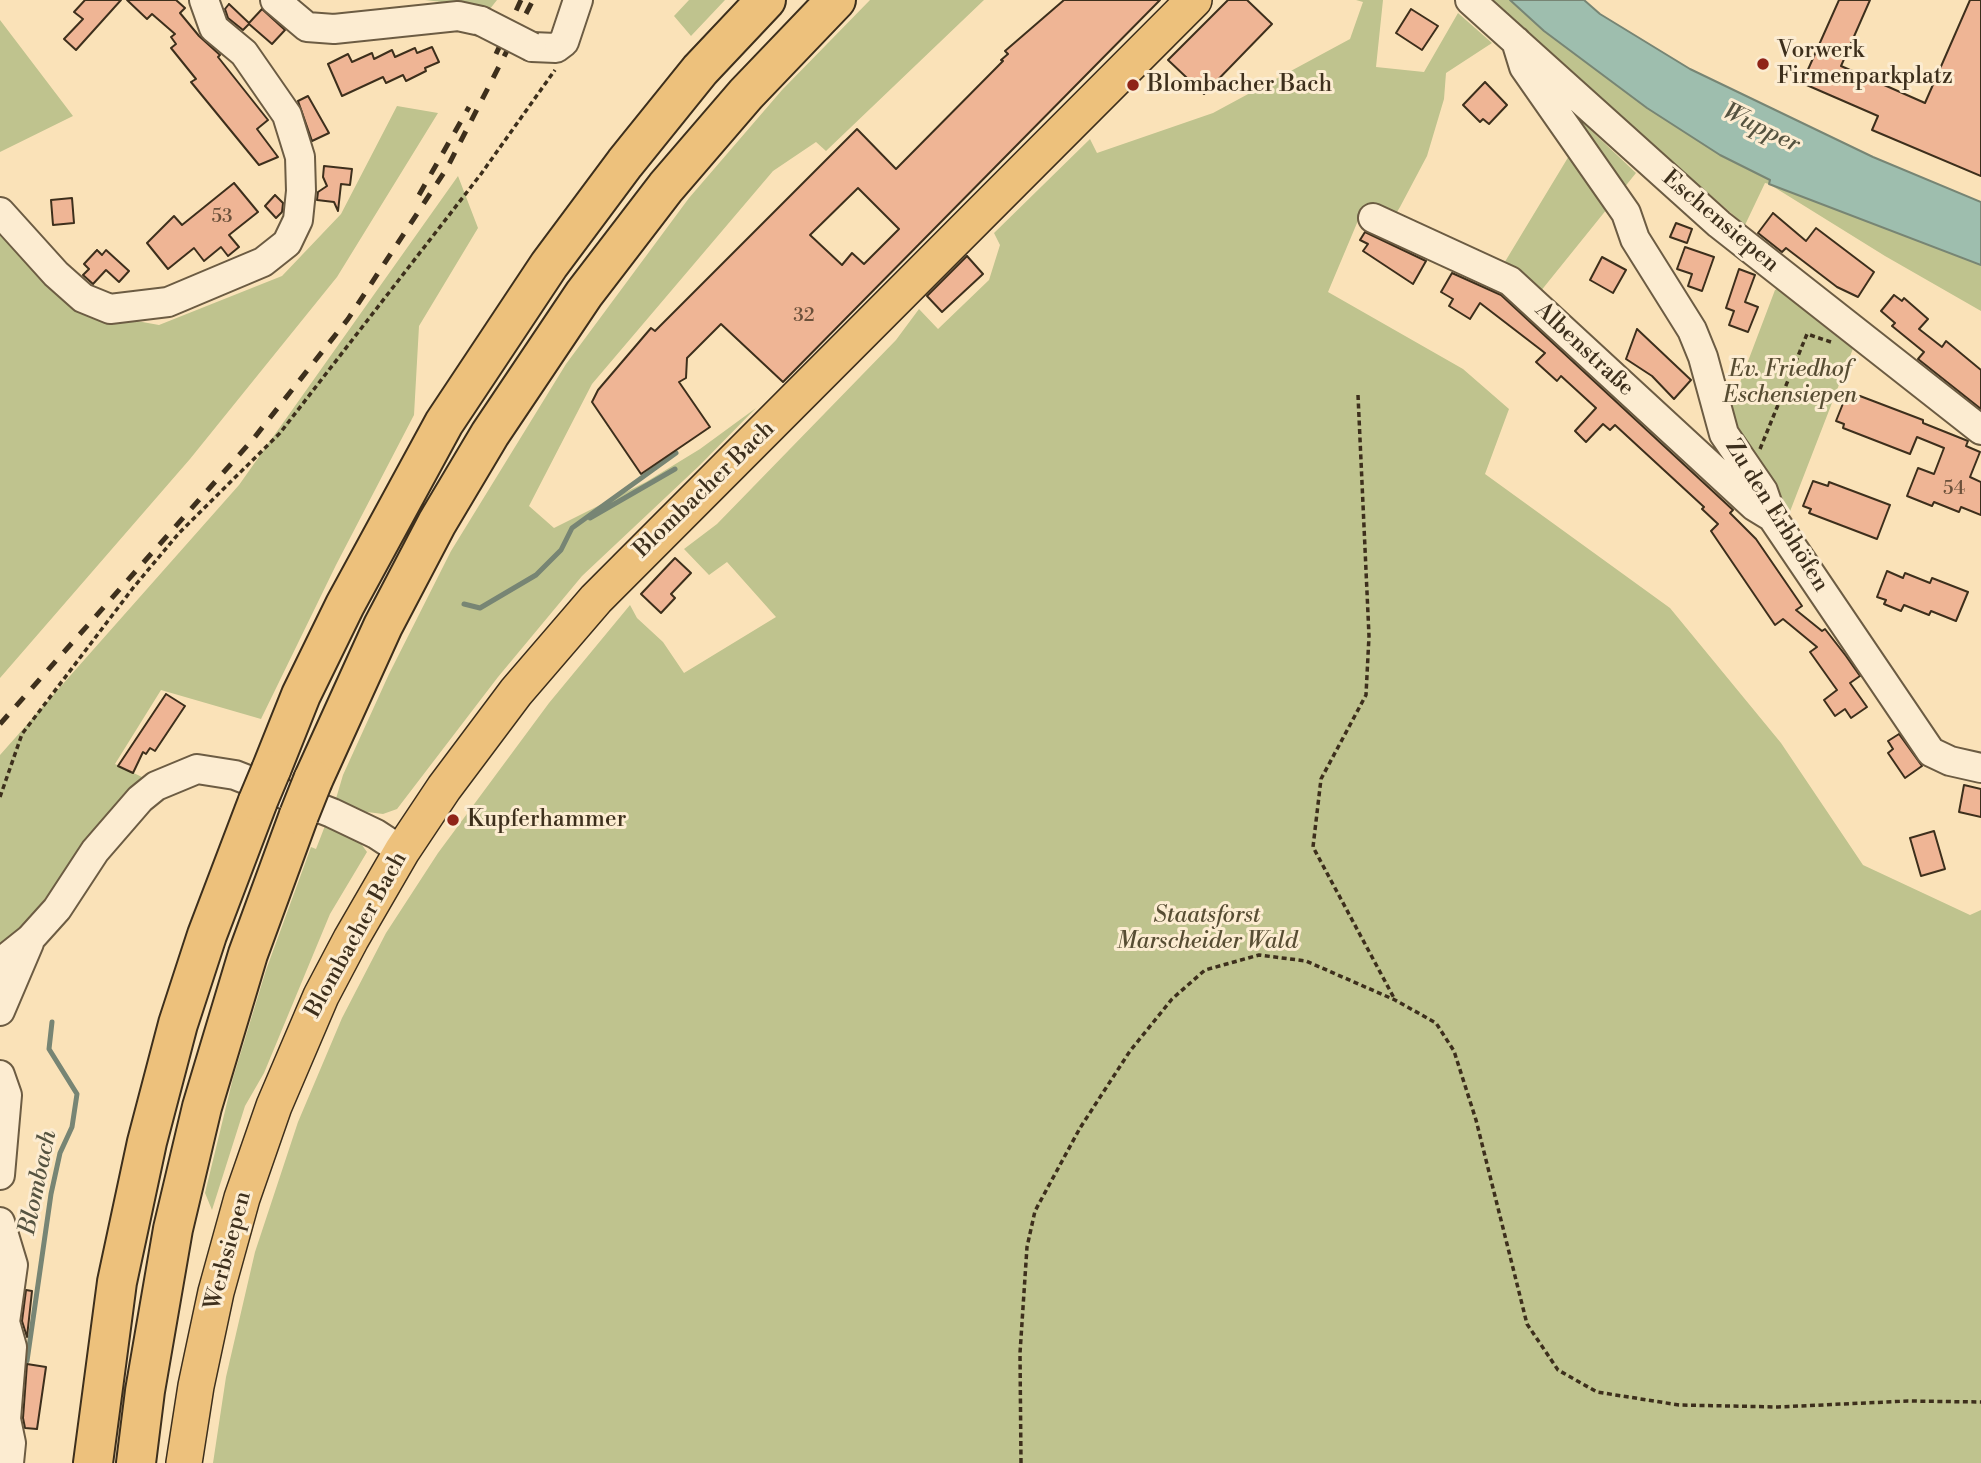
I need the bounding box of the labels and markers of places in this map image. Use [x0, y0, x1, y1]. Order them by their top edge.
place label: Vorwerk Firmenparkplatz [1777, 37, 1953, 91]
marker: Vorwerk Firmenparkplatz [1755, 56, 1771, 72]
place label: Blombacher Bach [1147, 71, 1332, 99]
marker: Blombacher Bach [1125, 77, 1141, 93]
place label: Kupferhammer [467, 806, 627, 834]
marker: Kupferhammer [445, 812, 461, 828]

